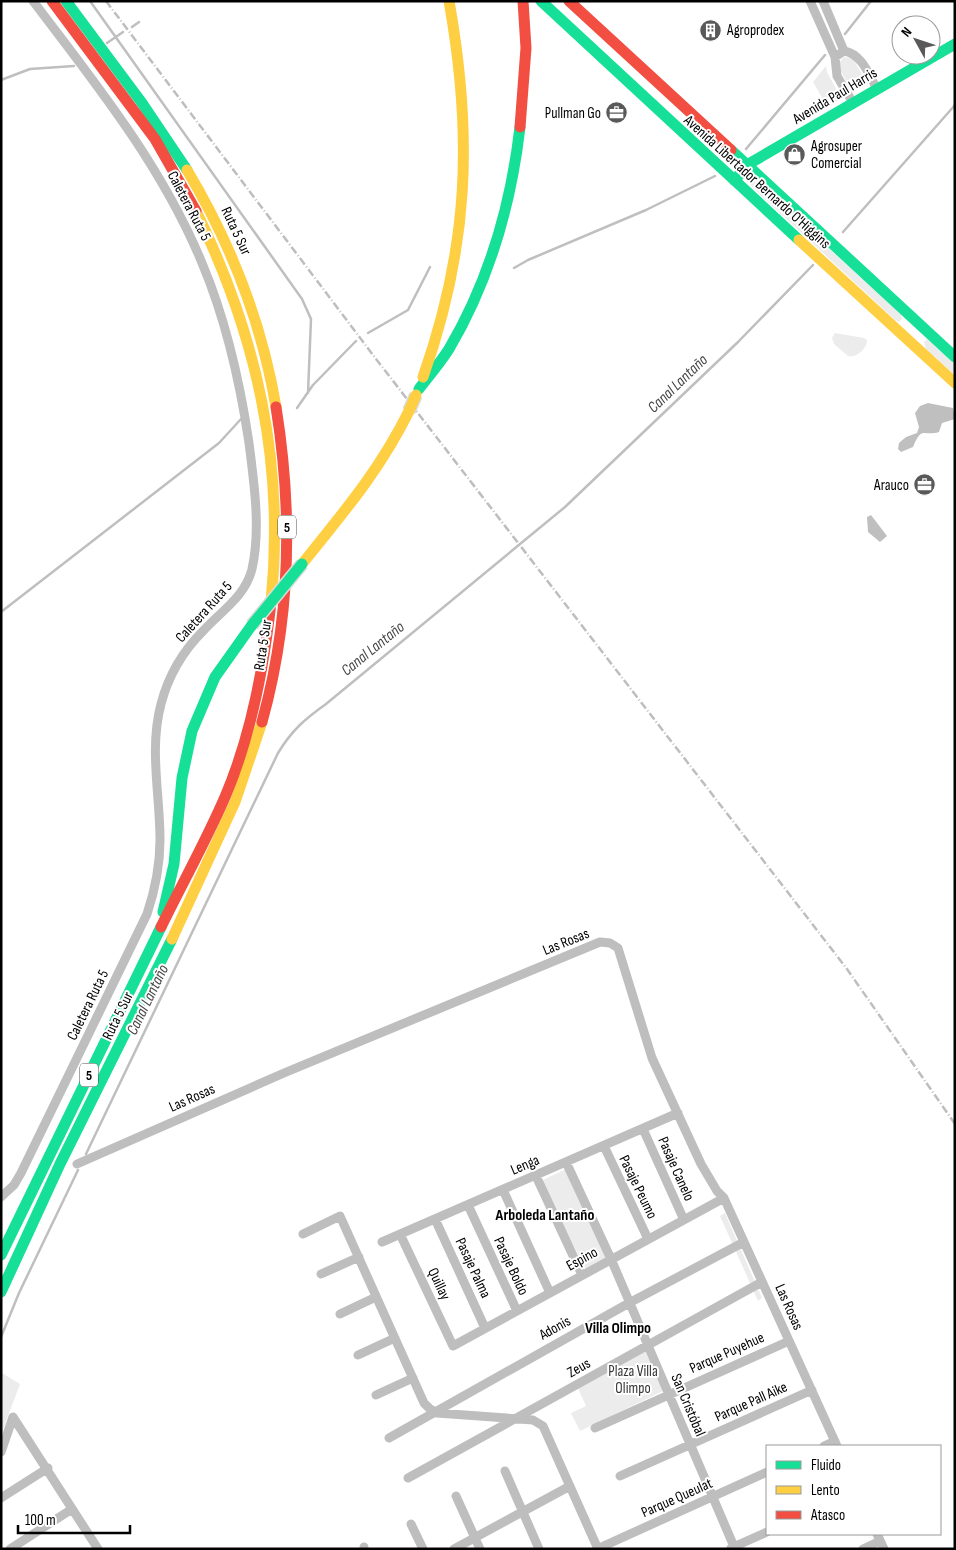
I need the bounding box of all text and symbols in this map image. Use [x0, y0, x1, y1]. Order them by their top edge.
north arrow [891, 15, 941, 65]
building icon: Agroprodex [699, 18, 723, 42]
place label: Agroprodex [726, 21, 785, 40]
text: N [898, 24, 915, 40]
street label: Avenida Paul Harris [788, 63, 881, 129]
office icon: Pullman Go [605, 101, 629, 125]
place label: Pullman Go [545, 104, 601, 123]
street label: Avenida Libertador Bernardo O'Higgins [679, 110, 834, 253]
place label: Agrosuper Comercial [810, 137, 863, 173]
shop icon: Agrosuper Comercial [783, 143, 807, 167]
street label: Caletera Ruta 5 [163, 168, 215, 244]
street label: Ruta 5 Sur [217, 204, 256, 259]
water label: Canal Lantaño [644, 350, 712, 417]
office icon: Arauco [913, 473, 937, 497]
place label: Arauco [873, 476, 909, 495]
road number: 5 [278, 516, 296, 538]
street label: Caletera Ruta 5 [171, 577, 237, 647]
water label: Canal Lantaño [338, 617, 409, 680]
street label: Ruta 5 Sur [250, 618, 277, 672]
street label: Las Rosas [540, 924, 592, 960]
water label: Canal Lantaño [123, 961, 173, 1038]
street label: Caletera Ruta 5 [63, 967, 113, 1043]
street label: Ruta 5 Sur [98, 988, 138, 1043]
road number: 5 [80, 1064, 98, 1086]
street label: Las Rosas [166, 1079, 218, 1117]
street label: Pasaje Canelo [653, 1134, 699, 1204]
street label: Lenga [508, 1150, 542, 1179]
street label: Pasaje Peumo [614, 1152, 662, 1222]
district label: Arboleda Lantaño [495, 1206, 594, 1225]
street label: Pasaje Boldo [489, 1234, 533, 1298]
street label: Pasaje Palma [451, 1235, 495, 1301]
street label: Espino [563, 1243, 601, 1275]
street label: Quillay [423, 1265, 455, 1303]
street label: Las Rosas [770, 1281, 808, 1333]
street label: Adonis [535, 1312, 574, 1345]
district label: Villa Olimpo [585, 1319, 651, 1338]
street label: Parque Puyehue [687, 1328, 767, 1378]
street label: Zeus [564, 1354, 594, 1382]
park label: Plaza Villa Olimpo [608, 1362, 658, 1398]
street label: San Cristóbal [666, 1371, 710, 1439]
street label: Parque Pall Aike [712, 1378, 790, 1426]
legend [766, 1445, 941, 1535]
text: Fluido [811, 1456, 841, 1475]
street label: Parque Queulat [638, 1474, 716, 1522]
text: Lento [811, 1481, 840, 1500]
scale bar [18, 1502, 130, 1534]
text: Atasco [810, 1506, 845, 1525]
text: 100 m [25, 1511, 56, 1530]

